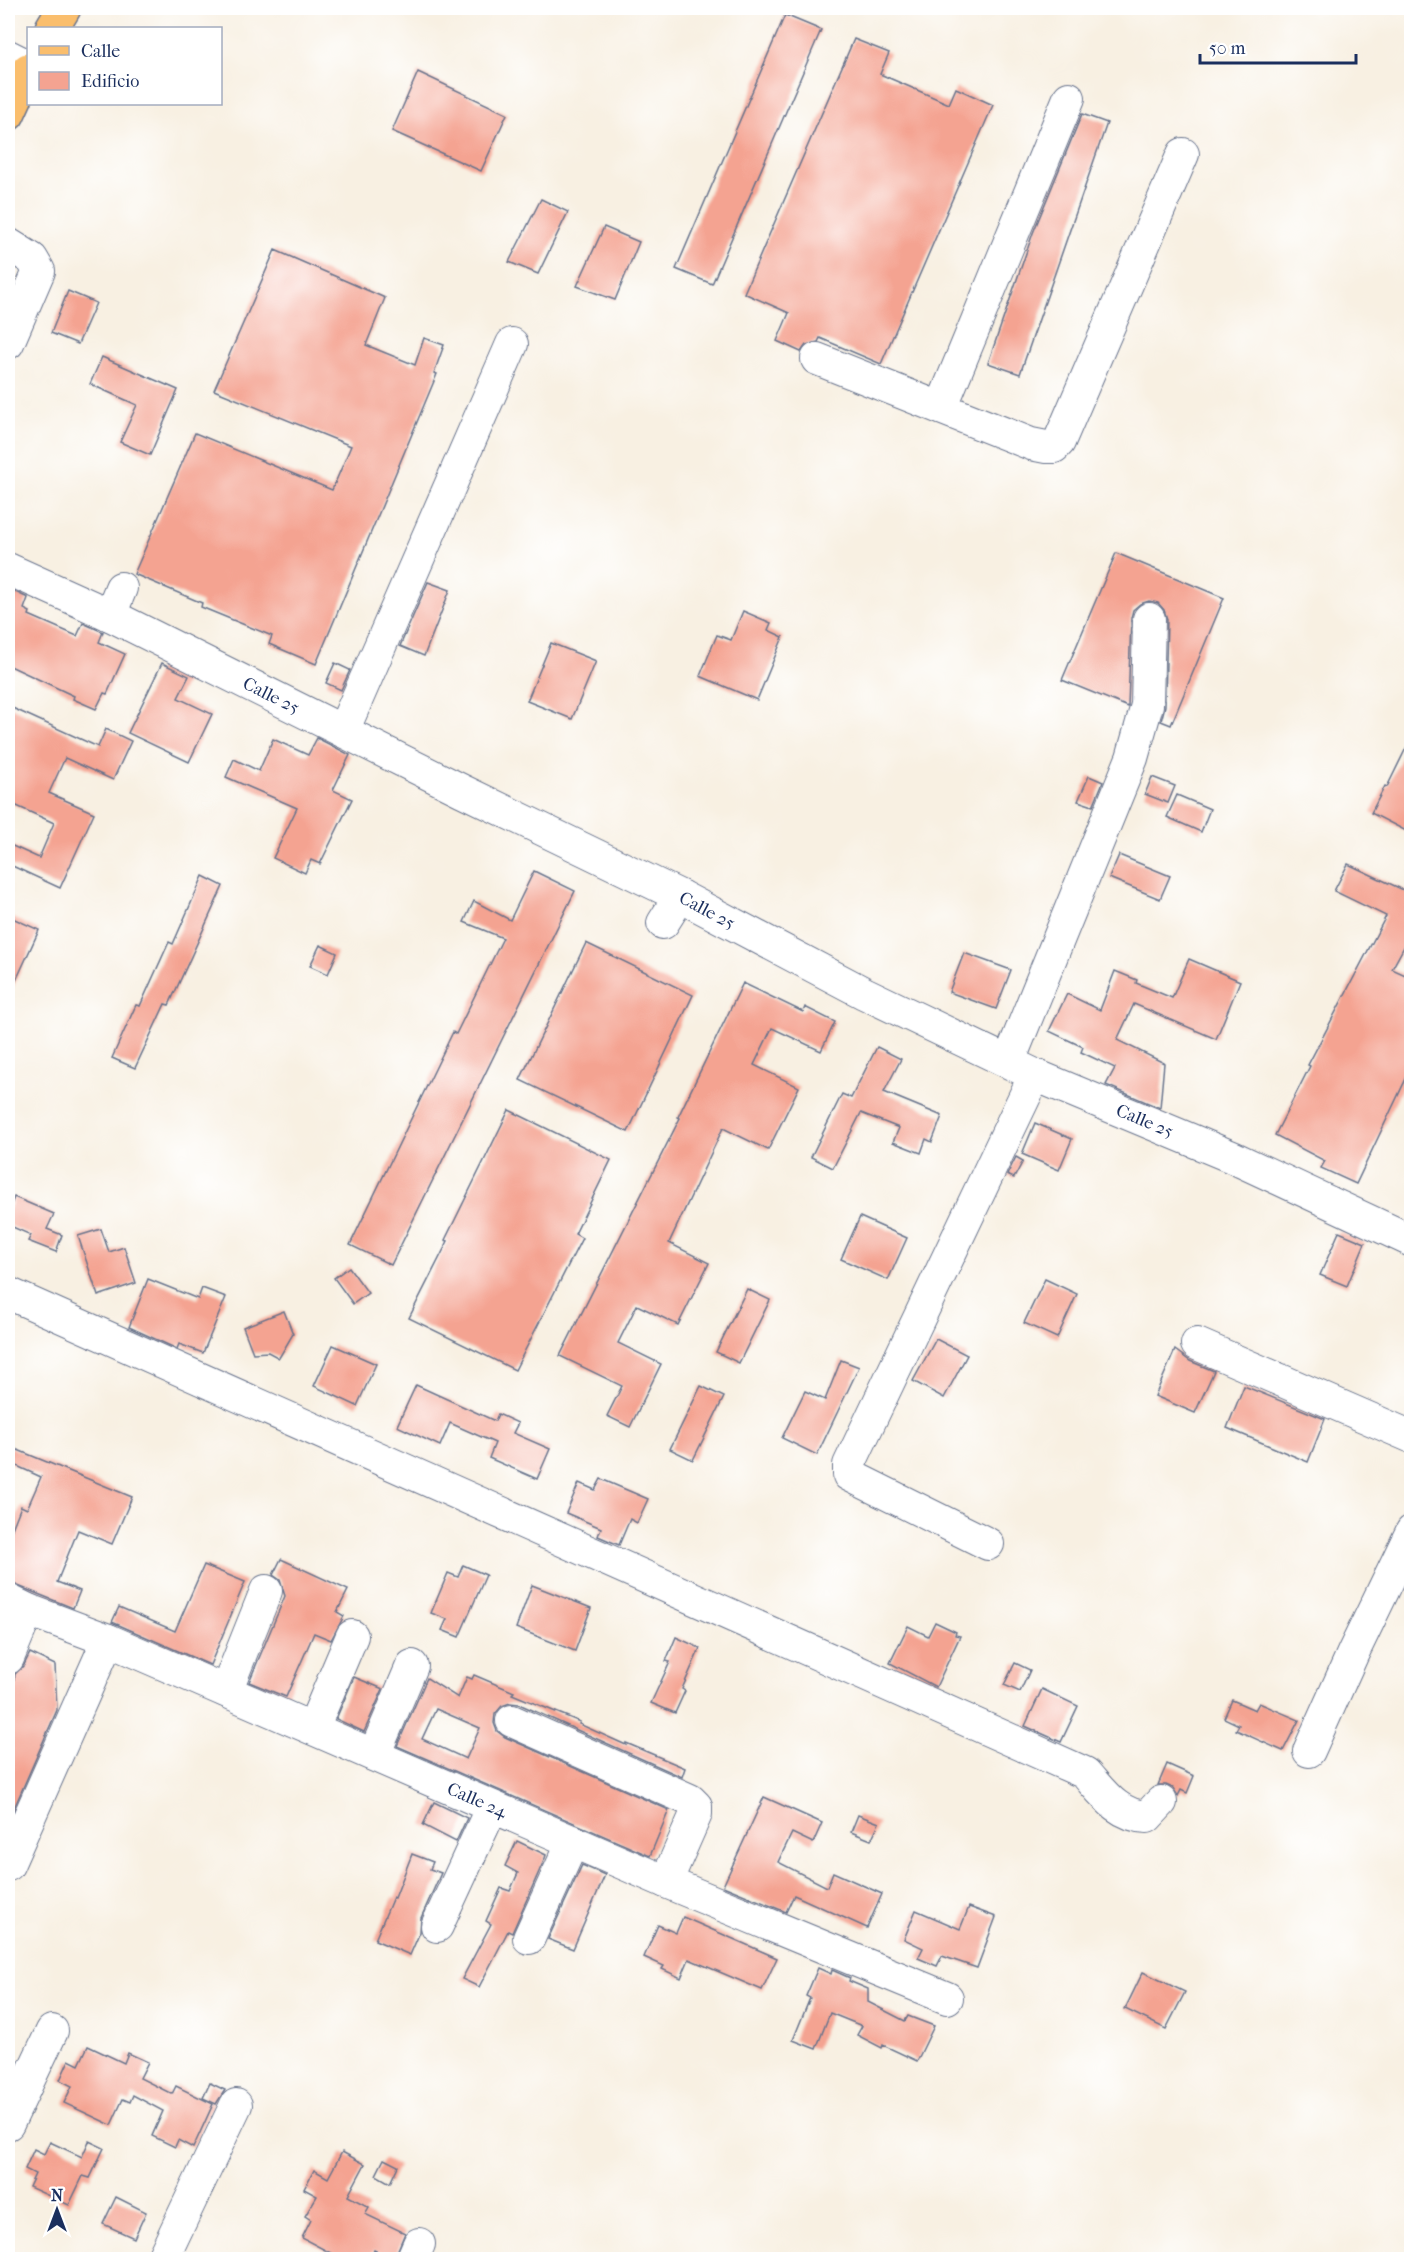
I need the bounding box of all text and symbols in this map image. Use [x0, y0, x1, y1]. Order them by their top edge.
legend [27, 27, 222, 105]
scale bar [1200, 27, 1356, 65]
text: 50 m [1209, 38, 1246, 59]
text: Calle [81, 41, 120, 62]
text: Edificio [81, 71, 139, 92]
street label: Calle 25 [239, 673, 303, 719]
street label: Calle 25 [675, 887, 739, 934]
street label: Calle 25 [1113, 1100, 1177, 1142]
street label: Calle 24 [444, 1778, 510, 1823]
north arrow [27, 2180, 87, 2240]
text: N [51, 2186, 64, 2205]

